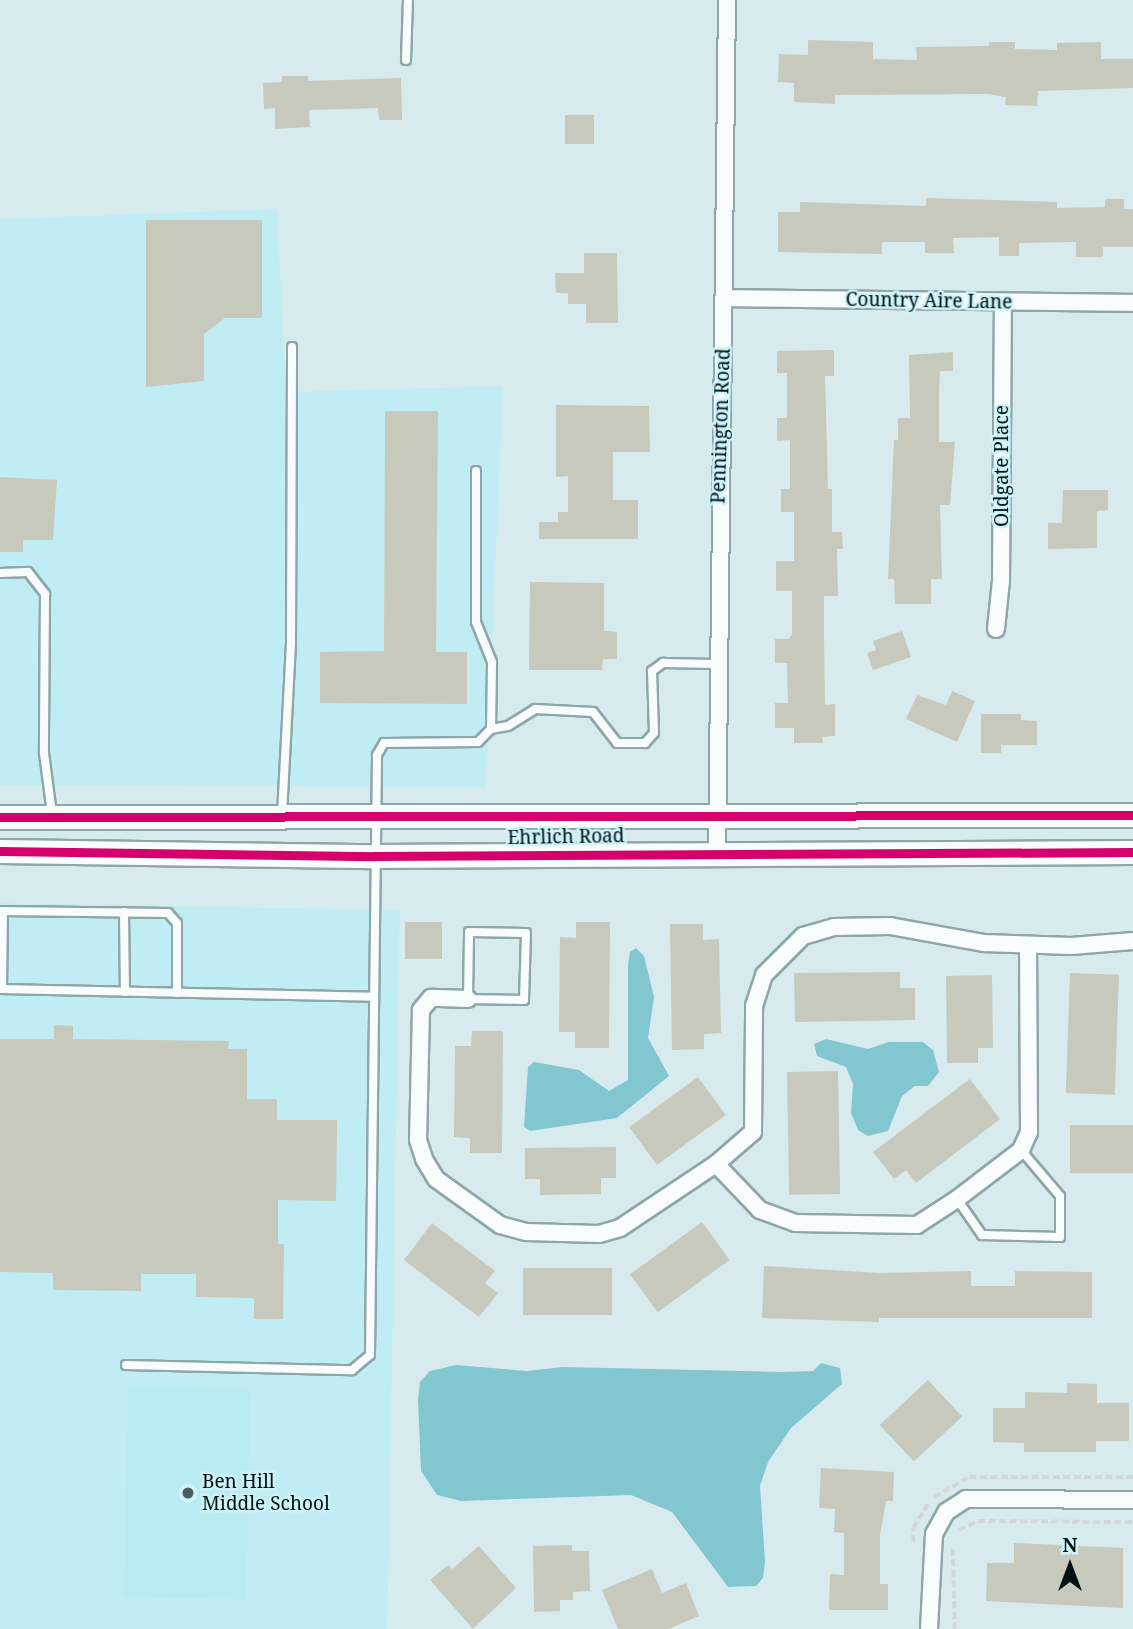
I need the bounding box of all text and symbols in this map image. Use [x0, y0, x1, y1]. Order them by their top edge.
street label: Country Aire Lane [845, 288, 1013, 314]
street label: Pennington Road [707, 348, 735, 504]
street label: Oldgate Place [991, 405, 1013, 527]
street label: Ehrlich Road [507, 825, 625, 849]
place label: Ben Hill Middle School [202, 1471, 330, 1515]
marker: Ben Hill Middle School [180, 1485, 196, 1501]
north arrow [1035, 1531, 1105, 1601]
text: N [1063, 1532, 1077, 1558]

